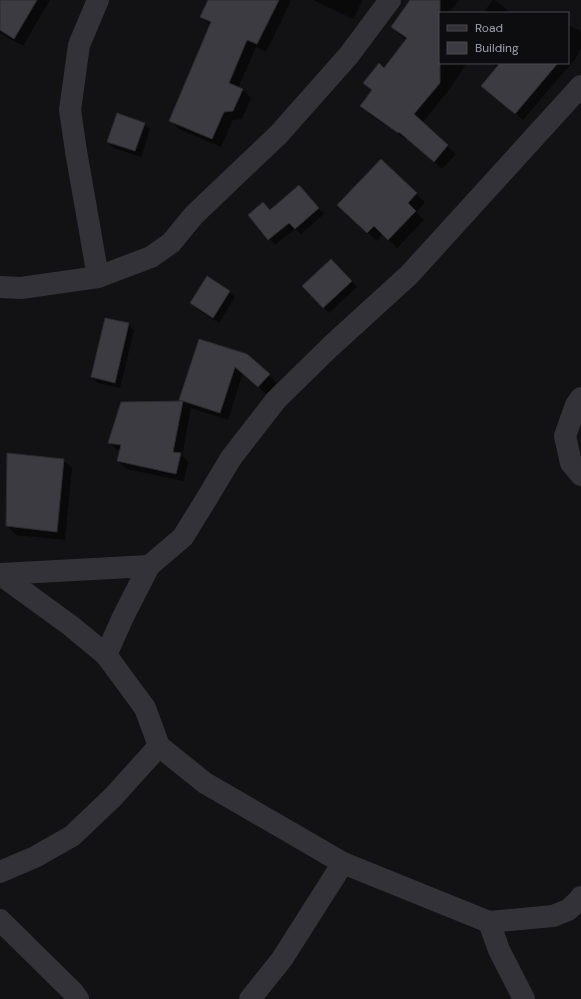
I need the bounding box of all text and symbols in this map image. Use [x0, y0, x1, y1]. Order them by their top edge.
legend [439, 12, 569, 64]
text: Road [475, 20, 503, 36]
text: Building [475, 40, 519, 56]

